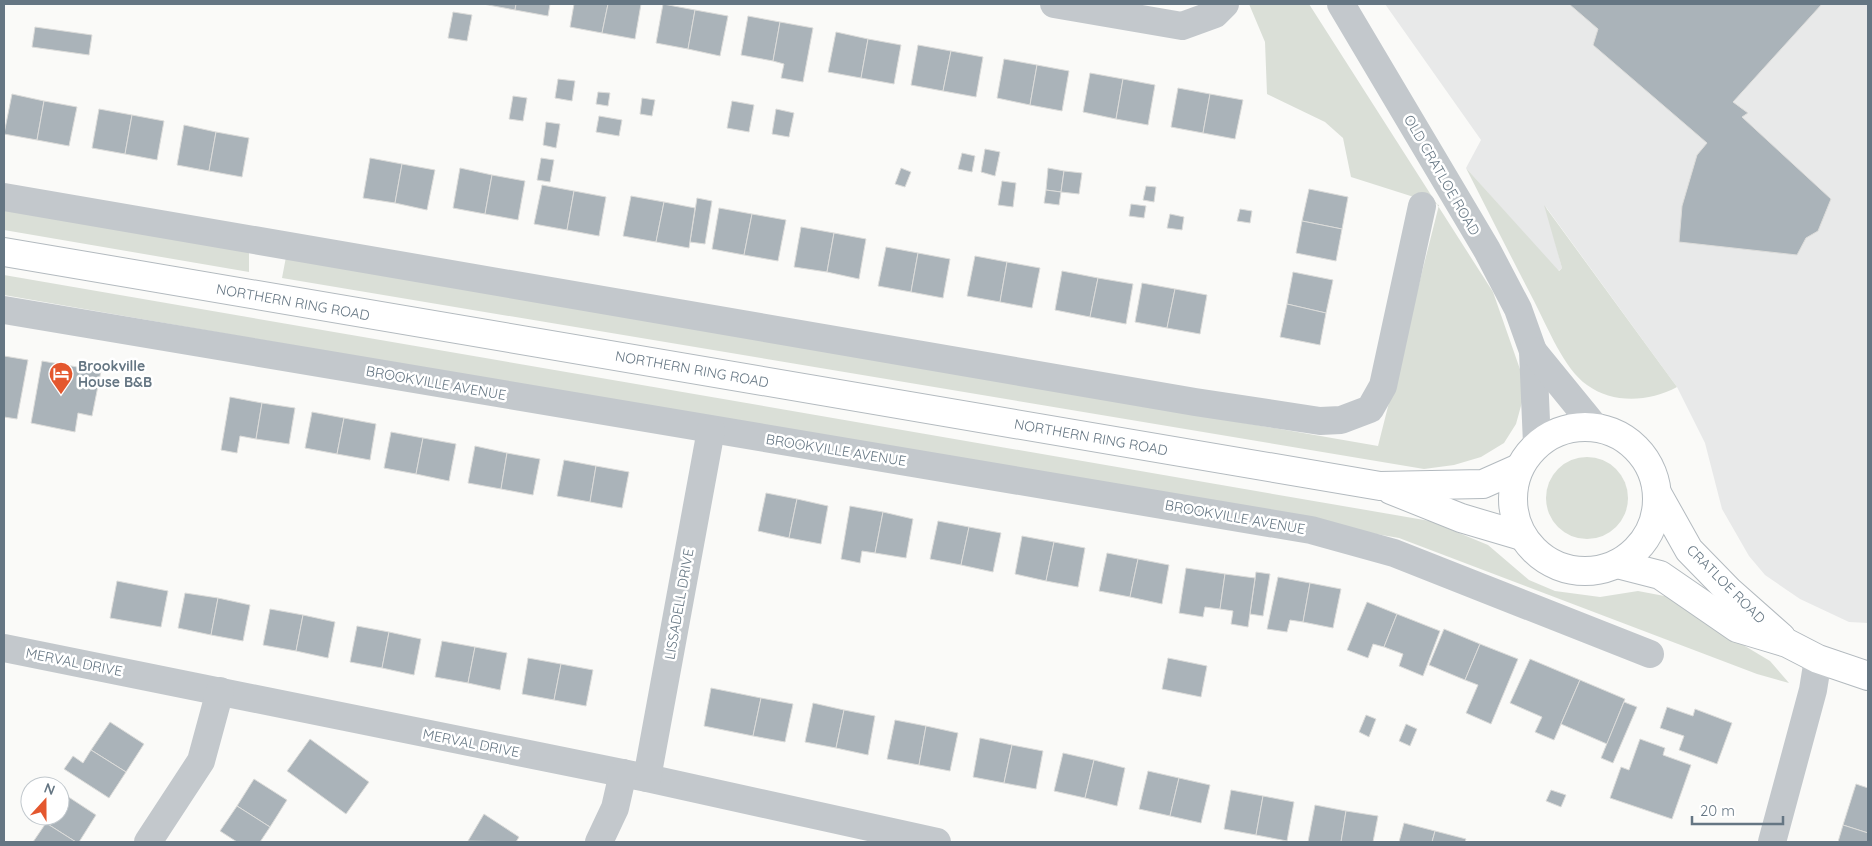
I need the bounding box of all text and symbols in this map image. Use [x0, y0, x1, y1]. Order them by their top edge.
street label: OLD CRATLOE ROAD [1400, 112, 1484, 238]
street label: NORTHERN RING ROAD [215, 280, 371, 324]
street label: NORTHERN RING ROAD [614, 347, 770, 391]
place label: Brookville House B&B [78, 357, 152, 391]
hotel icon: Brookville House B&B [48, 361, 74, 395]
street label: BROOKVILLE AVENUE [365, 362, 507, 404]
street label: NORTHERN RING ROAD [1013, 415, 1169, 459]
street label: BROOKVILLE AVENUE [765, 430, 907, 470]
street label: BROOKVILLE AVENUE [1164, 496, 1306, 538]
street label: CRATLOE ROAD [1683, 541, 1769, 627]
street label: LISSADELL DRIVE [660, 547, 698, 661]
street label: MERVAL DRIVE [24, 644, 124, 680]
street label: MERVAL DRIVE [421, 725, 521, 761]
north arrow [20, 776, 70, 826]
text: N [42, 779, 58, 799]
scale bar [1692, 794, 1783, 826]
text: 20 m [1700, 801, 1735, 820]

